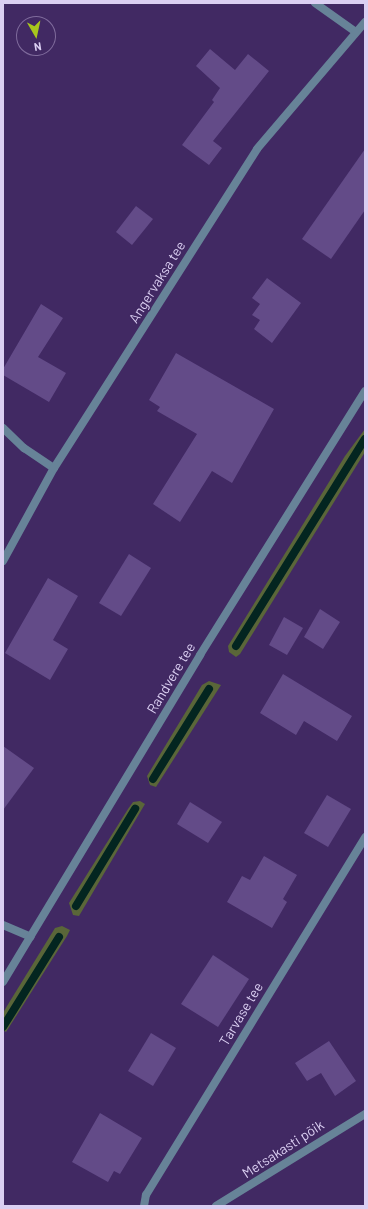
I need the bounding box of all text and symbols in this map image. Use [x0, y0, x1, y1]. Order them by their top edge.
north arrow [16, 16, 56, 56]
text: N [33, 40, 42, 54]
street label: Angervaksa tee [125, 238, 189, 326]
street label: Randvere tee [143, 639, 199, 717]
street label: Tarvase tee [216, 979, 266, 1049]
street label: Metsakasti põik [239, 1116, 327, 1182]

